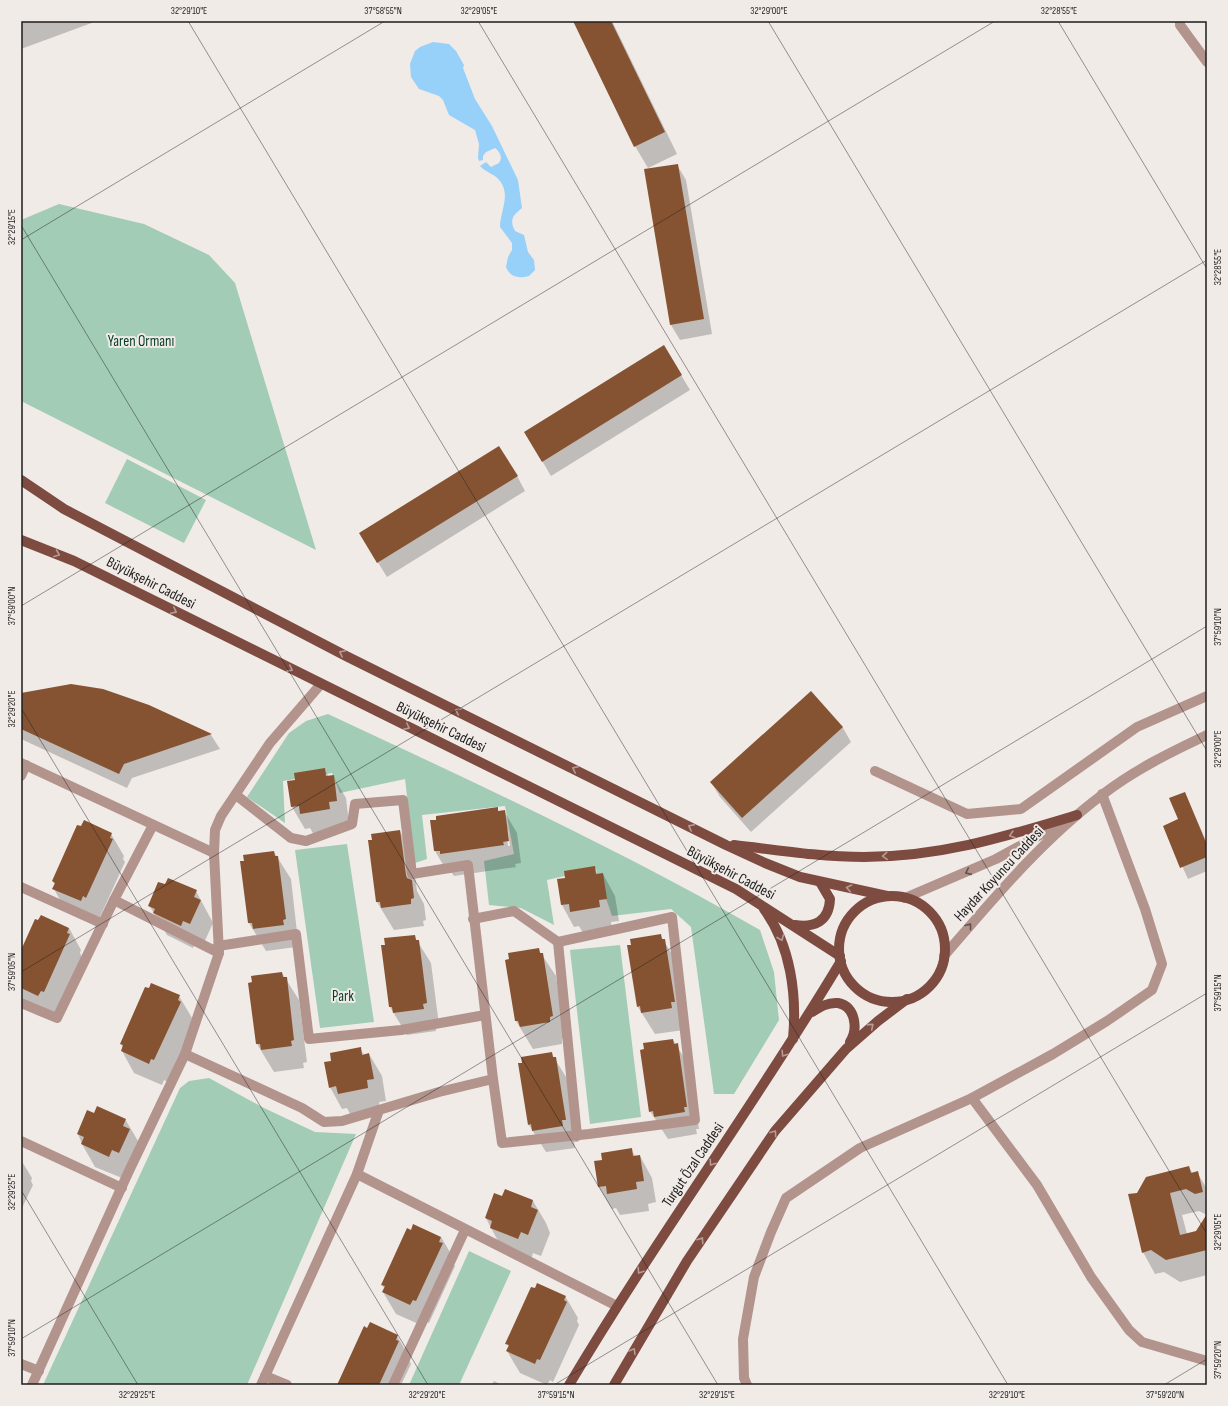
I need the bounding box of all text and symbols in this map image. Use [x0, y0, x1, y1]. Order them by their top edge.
text: 32°29'10"E [171, 5, 207, 17]
text: 37°58'55"N [364, 5, 402, 17]
text: 32°29'05"E [461, 5, 497, 17]
text: 32°29'00"E [750, 5, 788, 17]
text: 32°28'55"E [1041, 5, 1077, 17]
text: 32°29'15"E [6, 209, 18, 245]
text: 32°28'55"E [1212, 249, 1224, 285]
park label: Yaren Ormanı [108, 332, 174, 351]
one-way arrow [53, 549, 61, 557]
street label: Büyükşehir Caddesi [103, 552, 199, 614]
text: 37°59'00"N [6, 587, 18, 625]
one-way arrow [170, 606, 177, 614]
text: 37°59'10"N [1212, 608, 1224, 646]
one-way arrow [339, 651, 346, 658]
one-way arrow [286, 664, 294, 672]
text: 32°29'20"E [6, 690, 18, 728]
street label: Büyükşehir Caddesi [393, 697, 489, 757]
one-way arrow [455, 709, 463, 716]
one-way arrow [403, 722, 410, 730]
text: 32°29'00"E [1212, 730, 1224, 768]
one-way arrow [571, 766, 579, 774]
street label: Haydar Koyuncu Caddesi [950, 822, 1048, 925]
one-way arrow [688, 824, 695, 832]
one-way arrow [1009, 830, 1016, 838]
street label: Büyükşehir Caddesi [684, 842, 779, 904]
one-way arrow [882, 852, 888, 861]
one-way arrow [964, 867, 972, 875]
one-way arrow [846, 885, 852, 893]
one-way arrow [965, 923, 972, 930]
one-way arrow [776, 934, 784, 941]
text: 37°59'05"N [6, 953, 18, 991]
text: 37°59'15"N [1212, 974, 1224, 1012]
park label: Park [332, 987, 354, 1006]
one-way arrow [866, 1024, 873, 1031]
one-way arrow [782, 1050, 789, 1057]
street label: Turgut Özal Caddesi [658, 1119, 728, 1211]
one-way arrow [769, 1130, 776, 1137]
one-way arrow [709, 1159, 717, 1166]
text: 32°29'25"E [6, 1174, 18, 1210]
text: 32°29'05"E [1212, 1214, 1224, 1250]
one-way arrow [696, 1238, 703, 1245]
one-way arrow [637, 1267, 645, 1274]
text: 37°59'10"N [6, 1319, 18, 1357]
text: 37°59'20"N [1212, 1341, 1224, 1379]
one-way arrow [629, 1348, 636, 1355]
text: 32°29'25"E [119, 1389, 155, 1401]
text: 32°29'20"E [408, 1389, 446, 1401]
text: 37°59'15"N [537, 1389, 575, 1401]
text: 32°29'15"E [699, 1389, 735, 1401]
text: 32°29'10"E [989, 1389, 1025, 1401]
text: 37°59'20"N [1146, 1389, 1184, 1401]

